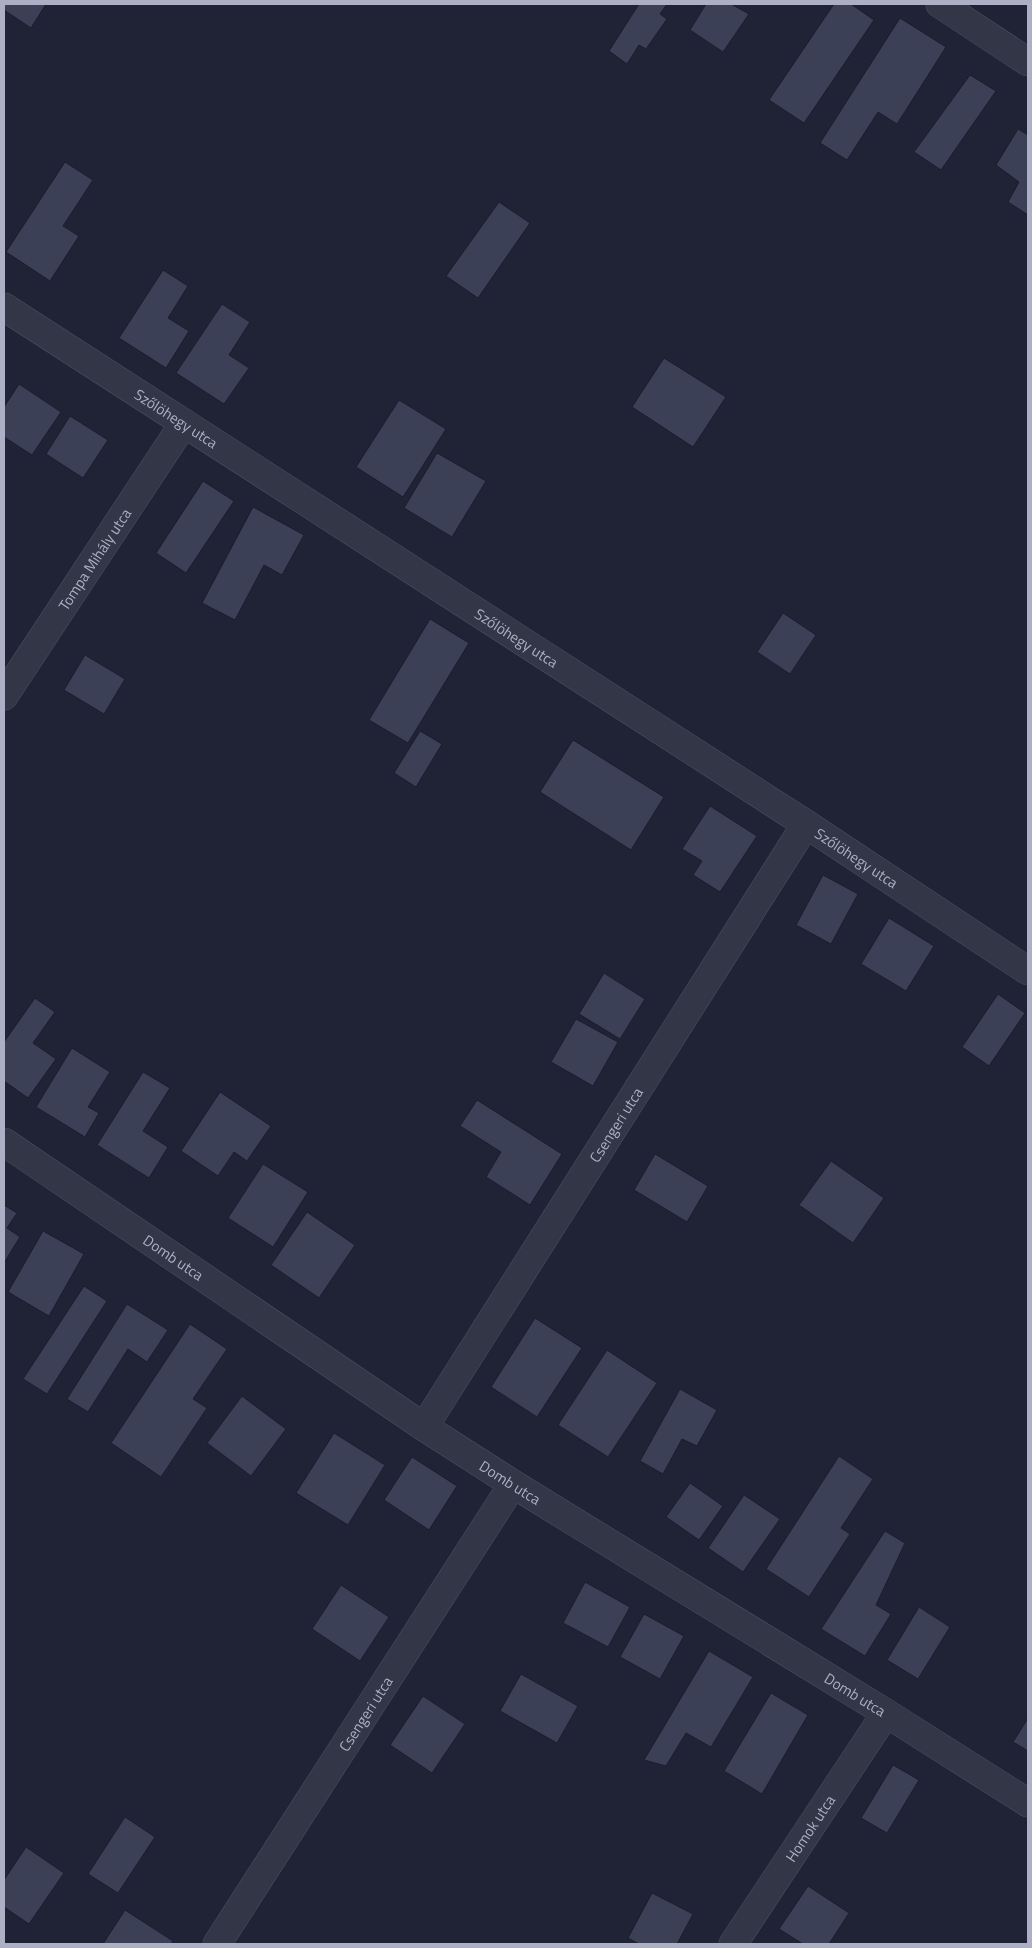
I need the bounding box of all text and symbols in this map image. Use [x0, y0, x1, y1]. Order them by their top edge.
street label: Szőlöhegy utca [130, 383, 223, 454]
street label: Tompa Mihály utca [52, 503, 137, 615]
street label: Szőlöhegy utca [470, 602, 563, 673]
street label: Szőlöhegy utca [811, 822, 903, 894]
street label: Csengeri utca [583, 1082, 648, 1167]
street label: Domb utca [139, 1228, 209, 1286]
street label: Domb utca [475, 1454, 546, 1510]
street label: Domb utca [820, 1666, 891, 1722]
street label: Csengeri utca [333, 1671, 398, 1756]
street label: Homok utca [779, 1790, 841, 1866]

